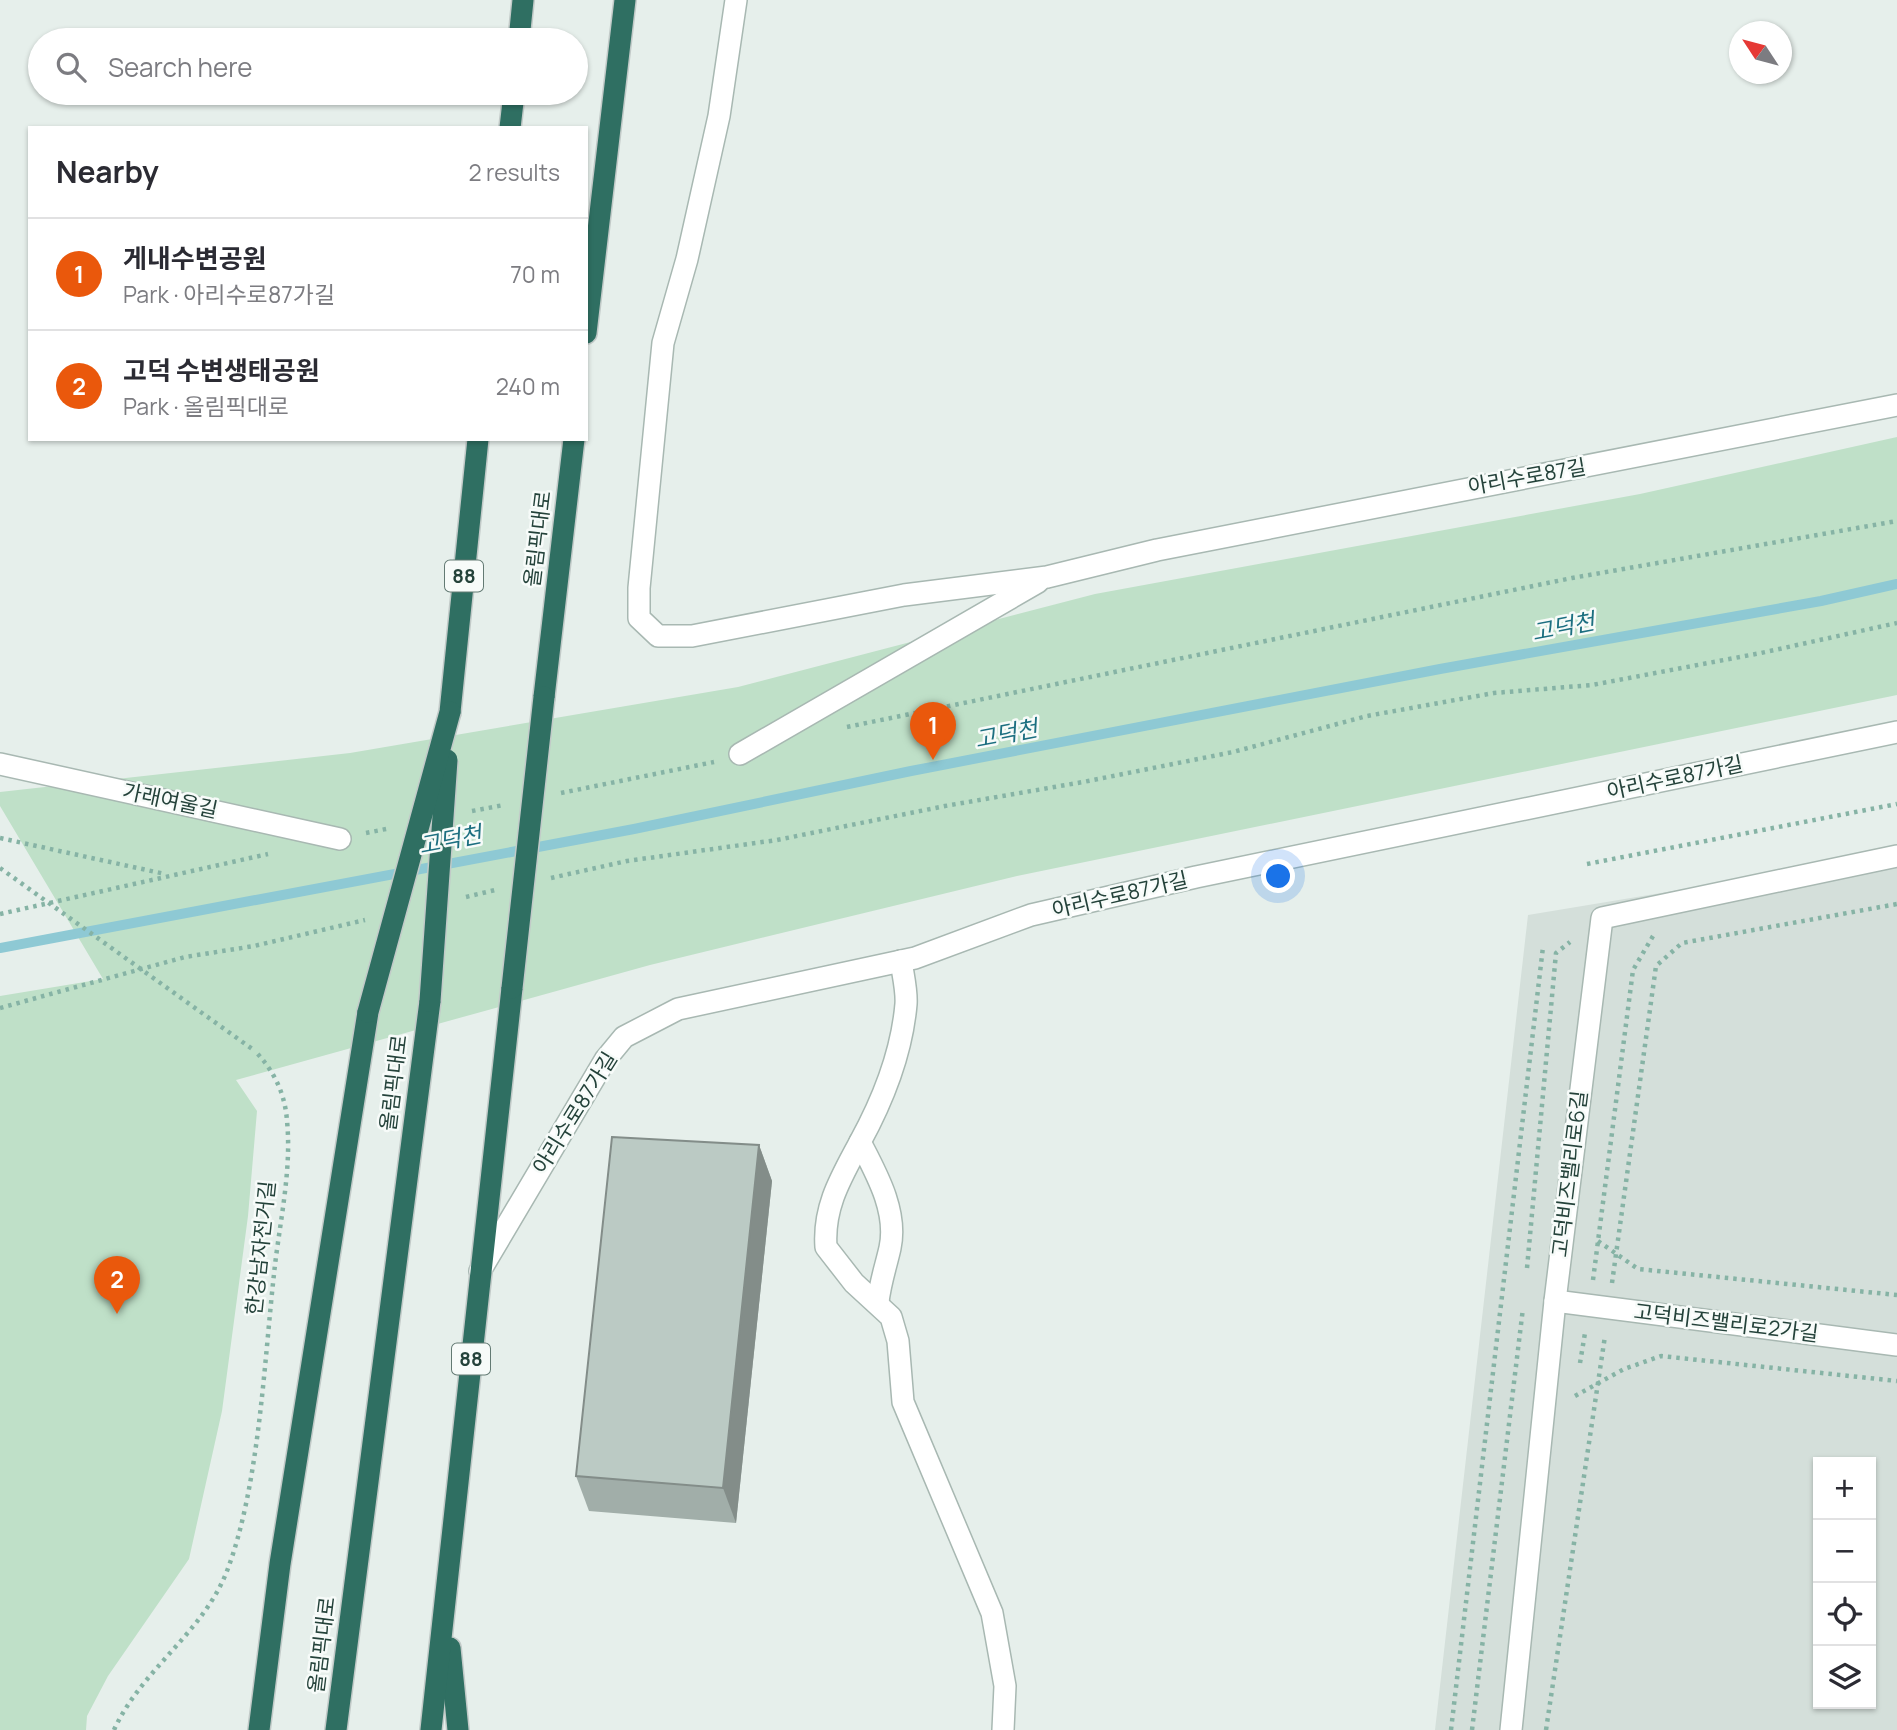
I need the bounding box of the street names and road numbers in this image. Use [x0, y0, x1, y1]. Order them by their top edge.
street label: 아리수로87길 [1466, 452, 1588, 500]
street label: 올림픽대로 [517, 489, 557, 589]
road number: 88 [445, 561, 483, 592]
street label: 아리수로87가길 [1604, 749, 1746, 805]
street label: 가래여울길 [120, 776, 220, 824]
street label: 아리수로87가길 [1049, 865, 1190, 923]
street label: 올림픽대로 [373, 1033, 413, 1133]
street label: 아리수로87가길 [526, 1046, 623, 1179]
street label: 고덕비즈밸리로6길 [1545, 1089, 1593, 1259]
street label: 한강남자전거길 [239, 1179, 281, 1317]
street label: 고덕비즈밸리로2가길 [1632, 1297, 1820, 1347]
road number: 88 [452, 1344, 490, 1374]
street label: 올림픽대로 [301, 1595, 341, 1695]

